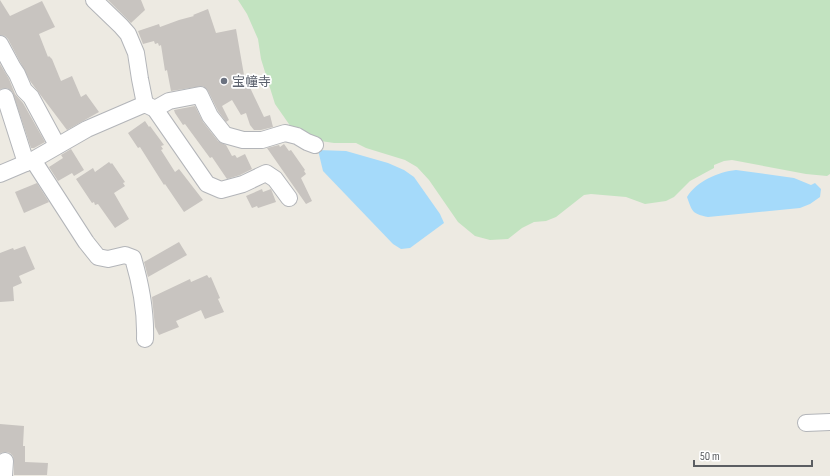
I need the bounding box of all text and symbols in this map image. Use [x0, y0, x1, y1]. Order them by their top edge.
place label: 宝幢寺 [232, 74, 271, 90]
marker: 宝幢寺 [219, 76, 229, 86]
scale bar [694, 442, 812, 468]
text: 50 m [700, 449, 720, 464]

